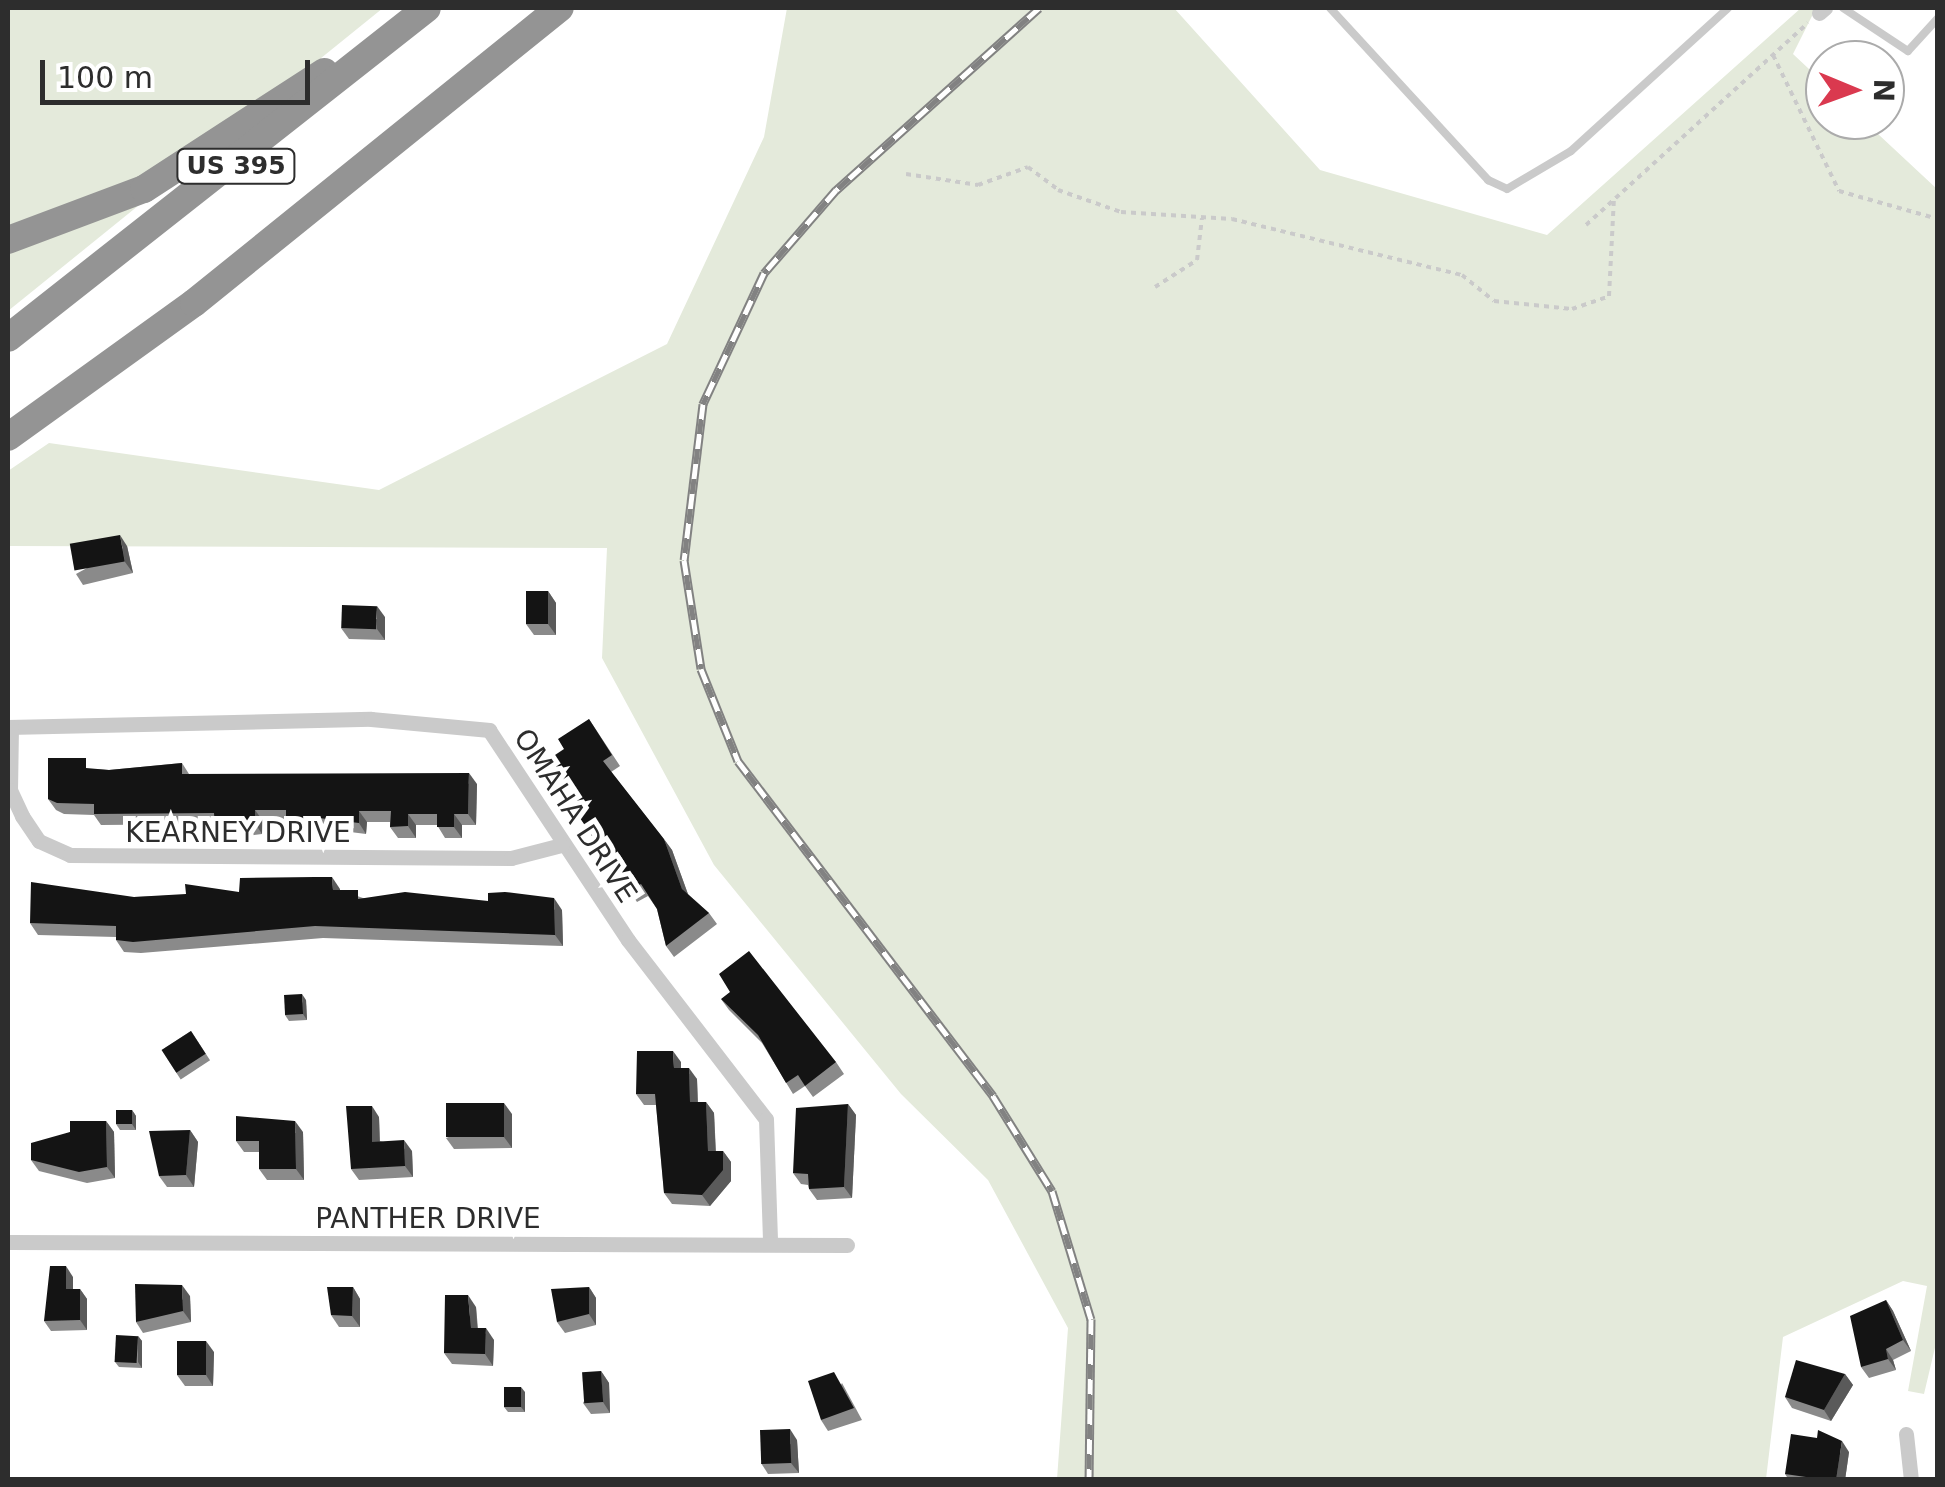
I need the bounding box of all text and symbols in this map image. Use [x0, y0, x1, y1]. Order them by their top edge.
scale bar [45, 40, 315, 102]
north arrow [1805, 40, 1905, 140]
text: 100 m [57, 60, 153, 95]
text: N [1867, 78, 1900, 103]
road number: US 395 [176, 146, 296, 186]
street label: OMAHA DRIVE [506, 723, 644, 909]
street label: KEARNEY DRIVE [125, 816, 351, 850]
street label: PANTHER DRIVE [315, 1202, 541, 1236]

